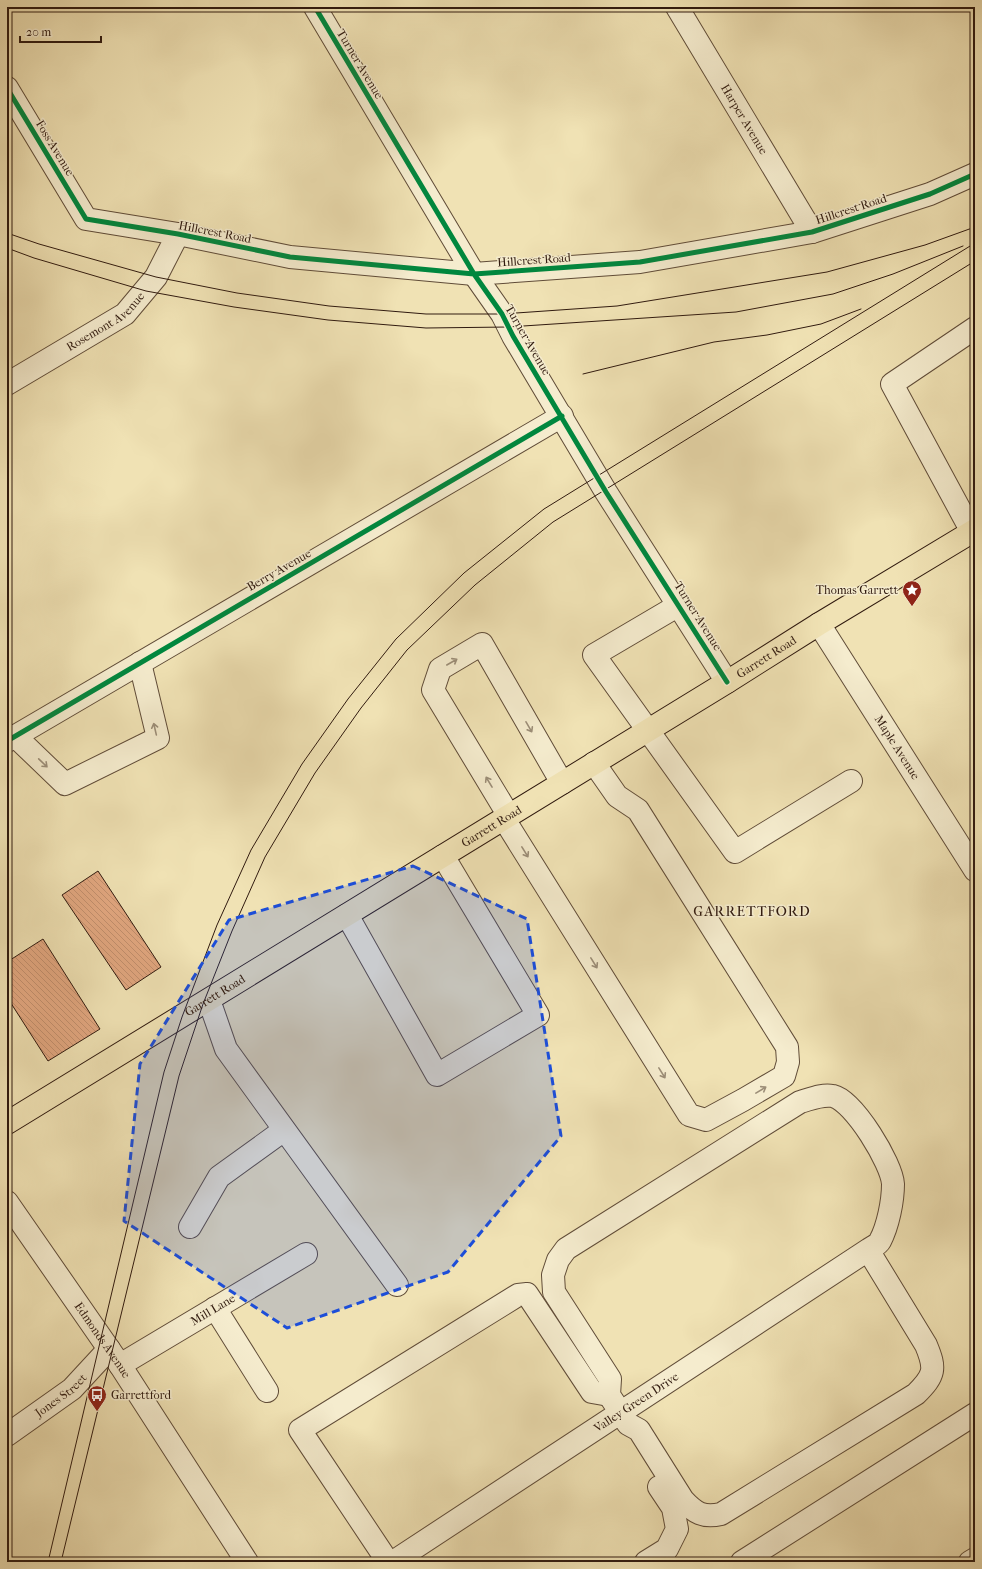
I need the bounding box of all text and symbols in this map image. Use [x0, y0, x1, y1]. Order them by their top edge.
scale bar [20, 18, 101, 44]
text: 20 m [26, 25, 51, 39]
street label: Turner Avenue [334, 27, 386, 101]
street label: Harper Avenue [718, 82, 771, 157]
street label: Foss Avenue [33, 118, 77, 179]
street label: Hillcrest Road [814, 191, 889, 227]
street label: Hillcrest Road [177, 218, 253, 246]
street label: Hillcrest Road [497, 250, 572, 270]
street label: Rosemont Avenue [64, 289, 147, 354]
street label: Turner Avenue [502, 302, 554, 378]
street label: Berry Avenue [244, 546, 314, 594]
street label: Turner Avenue [671, 579, 725, 653]
place icon: Thomas Garrett [901, 579, 923, 607]
place label: Thomas Garrett [816, 583, 899, 597]
street label: Garrett Road [734, 633, 799, 681]
one-way arrow [446, 657, 458, 665]
street label: Maple Avenue [872, 713, 923, 782]
one-way arrow [526, 721, 534, 733]
one-way arrow [151, 722, 159, 735]
one-way arrow [38, 758, 48, 768]
one-way arrow [485, 777, 493, 788]
street label: Garrett Road [459, 802, 524, 850]
one-way arrow [521, 846, 529, 858]
district label: GARRETTFORD [693, 903, 811, 920]
one-way arrow [589, 957, 598, 968]
street label: Garrett Road [182, 972, 248, 1019]
one-way arrow [659, 1067, 667, 1079]
one-way arrow [755, 1085, 767, 1093]
street label: Mill Lane [188, 1291, 238, 1328]
street label: Edmonds Avenue [72, 1299, 134, 1381]
street label: Valley Green Drive [590, 1369, 681, 1436]
street label: Jones Street [32, 1370, 90, 1420]
bus stop icon: Garrettford [86, 1384, 108, 1412]
place label: Garrettford [111, 1388, 171, 1402]

